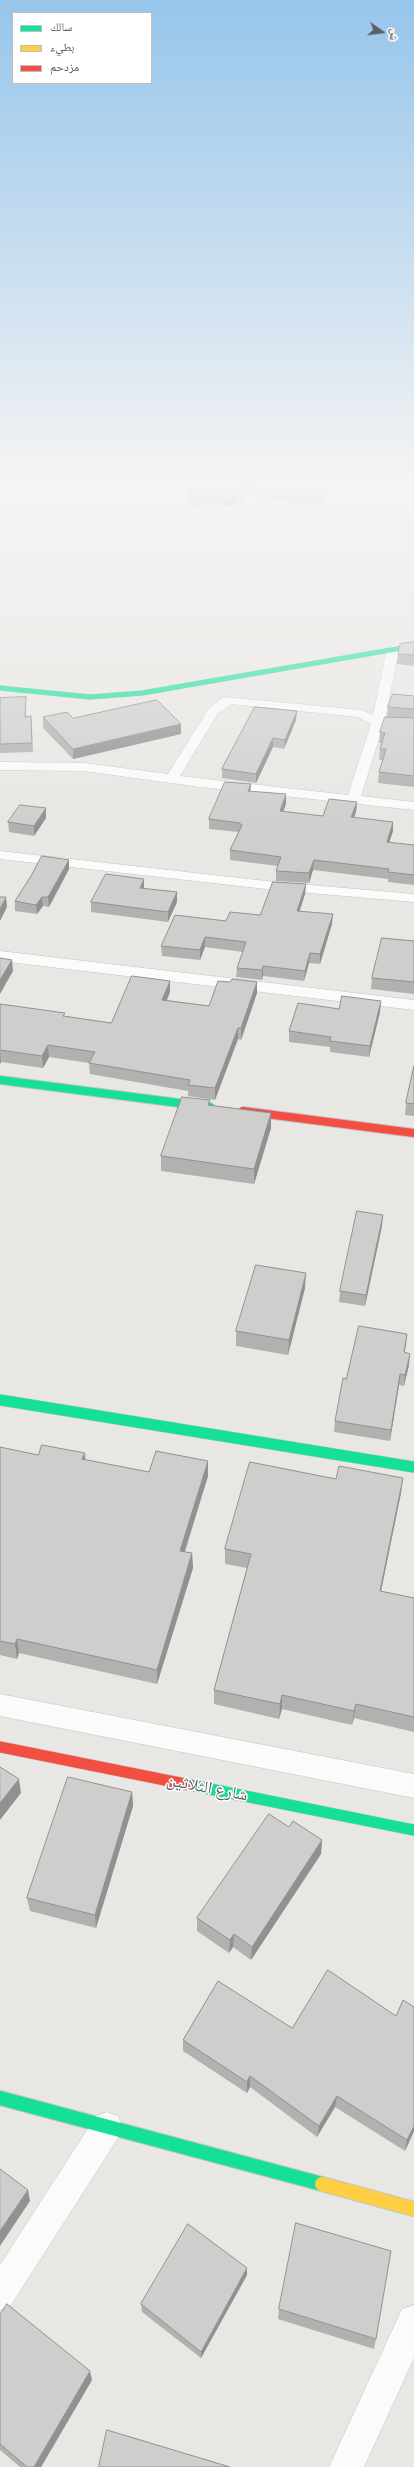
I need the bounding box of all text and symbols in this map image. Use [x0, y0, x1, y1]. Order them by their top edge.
legend [12, 12, 152, 84]
north arrow [362, 12, 402, 52]
text: سالك [50, 20, 72, 34]
text: ش [386, 28, 402, 42]
text: بطيء [50, 40, 74, 54]
text: مزدحم [50, 60, 79, 74]
street label: شارع الثلاثين [165, 1770, 249, 1806]

